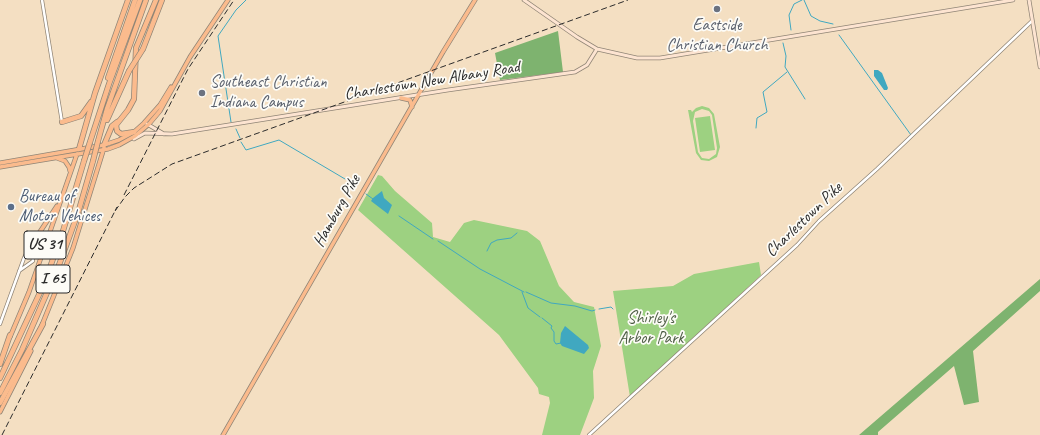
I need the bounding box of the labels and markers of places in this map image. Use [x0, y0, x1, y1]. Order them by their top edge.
marker: Eastside Christian Church [712, 4, 722, 14]
place label: Eastside Christian Church [666, 16, 768, 56]
place label: Southeast Christian Indiana Campus [210, 73, 327, 113]
marker: Southeast Christian Indiana Campus [197, 88, 207, 98]
place label: Bureau of Motor Vehices [19, 187, 101, 227]
marker: Bureau of Motor Vehices [6, 202, 16, 212]

